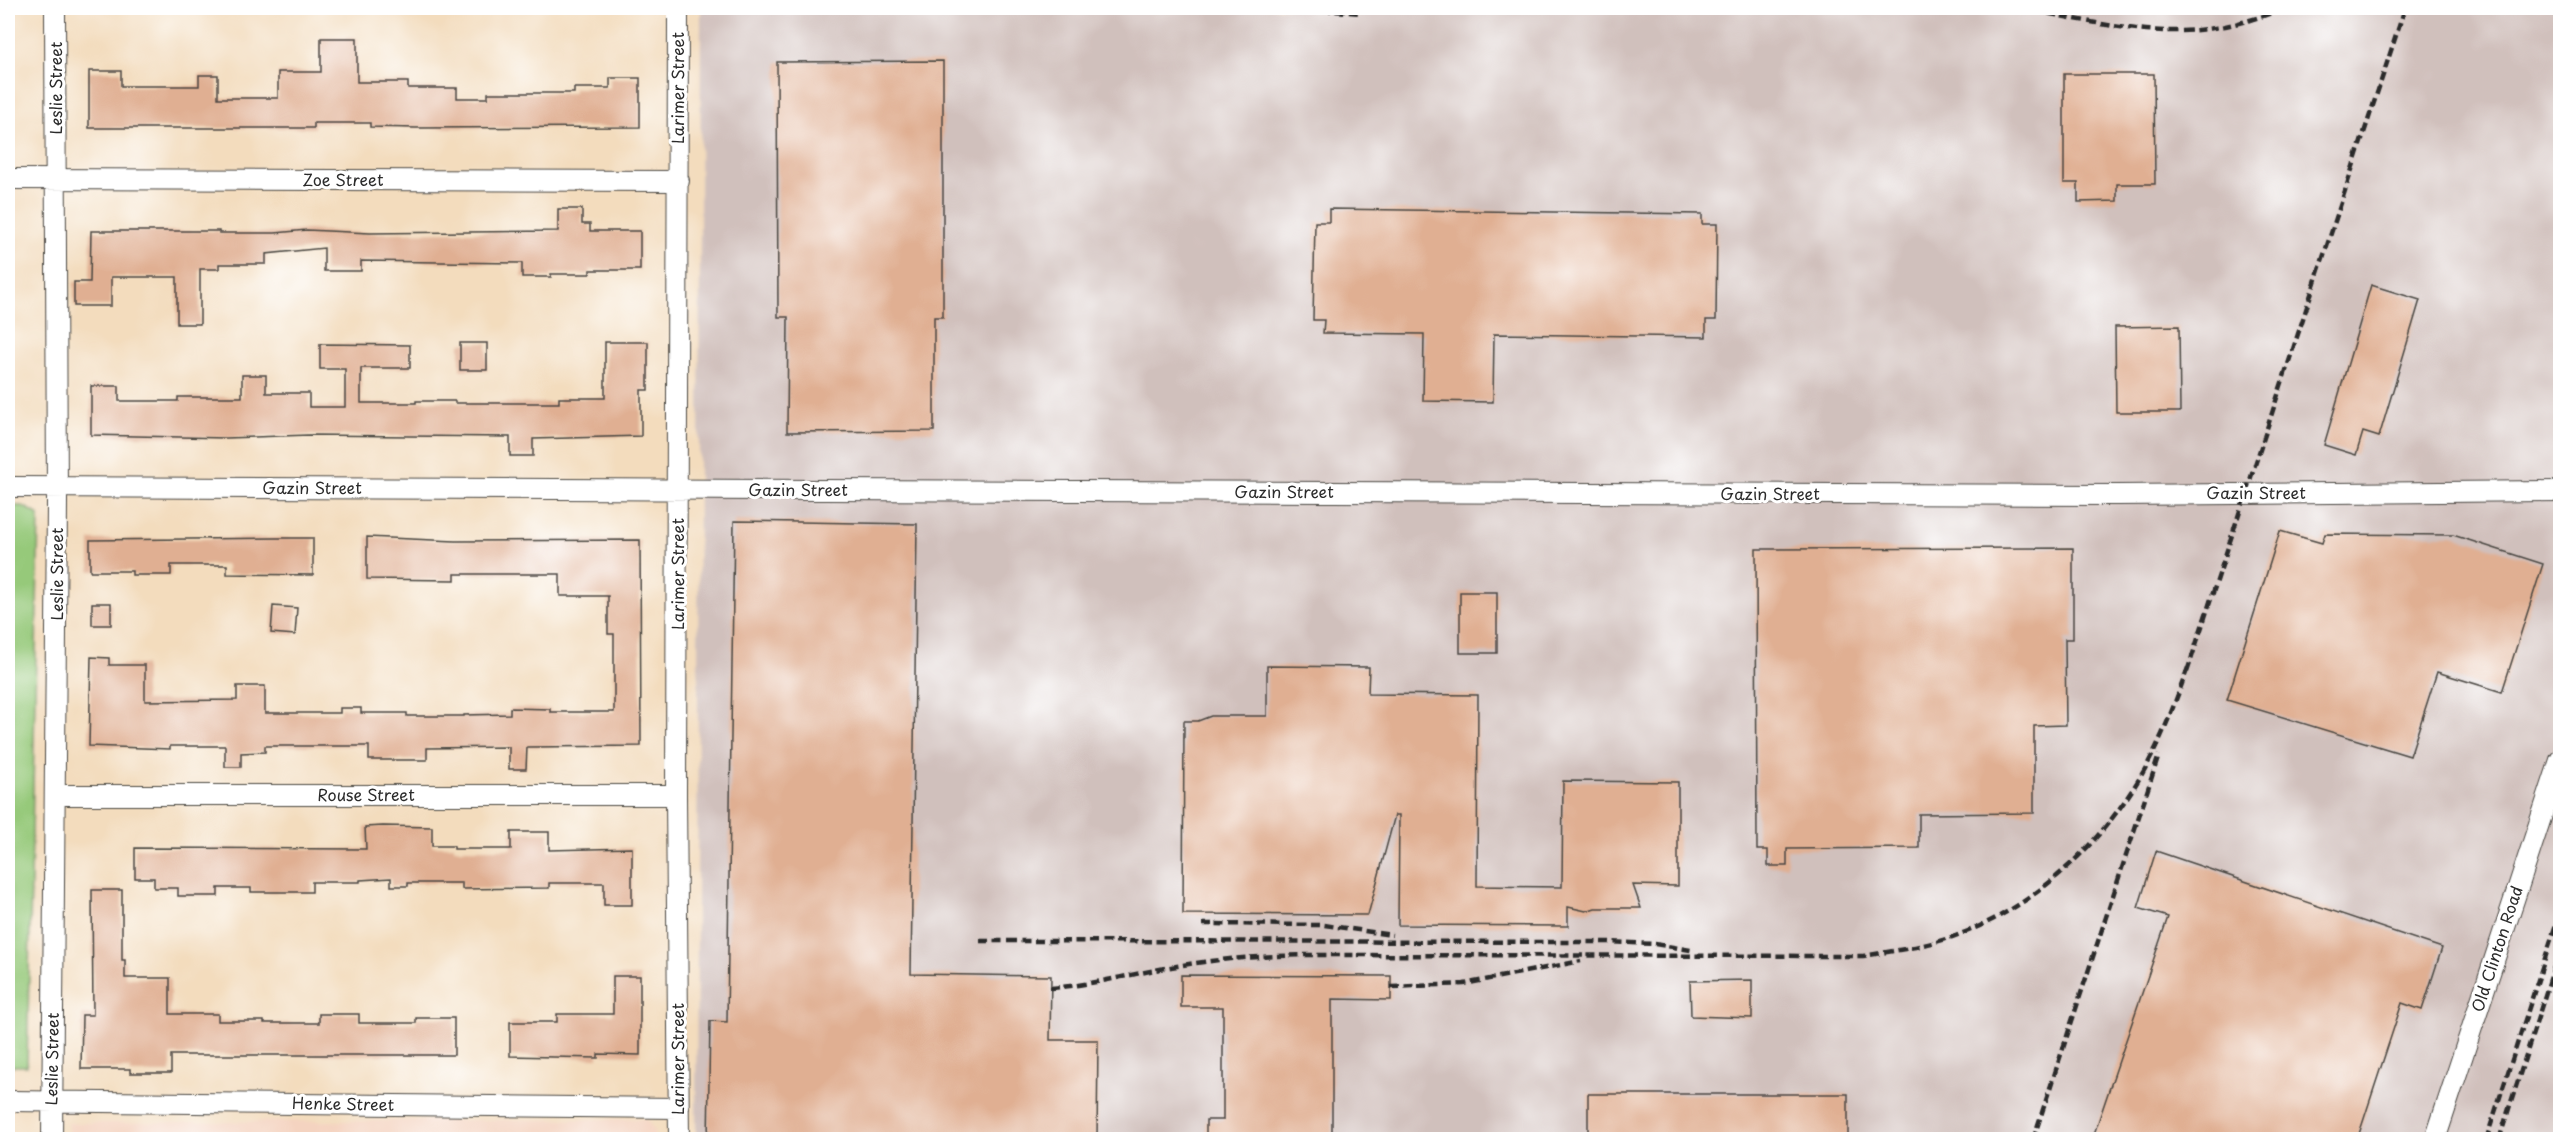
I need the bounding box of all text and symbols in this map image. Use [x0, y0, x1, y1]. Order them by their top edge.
street label: Larimer Street [665, 32, 689, 144]
street label: Leslie Street [43, 42, 67, 134]
street label: Zoe Street [303, 167, 384, 191]
street label: Gazin Street [262, 475, 362, 499]
street label: Gazin Street [748, 477, 848, 501]
street label: Gazin Street [1234, 479, 1334, 503]
street label: Gazin Street [2206, 480, 2306, 504]
street label: Gazin Street [1720, 481, 1820, 505]
street label: Larimer Street [665, 518, 689, 630]
street label: Leslie Street [44, 528, 68, 620]
street label: Rouse Street [317, 782, 415, 806]
street label: Old Clinton Road [2464, 882, 2528, 1015]
street label: Larimer Street [665, 1003, 689, 1115]
street label: Leslie Street [38, 1012, 64, 1106]
street label: Henke Street [292, 1090, 395, 1116]

